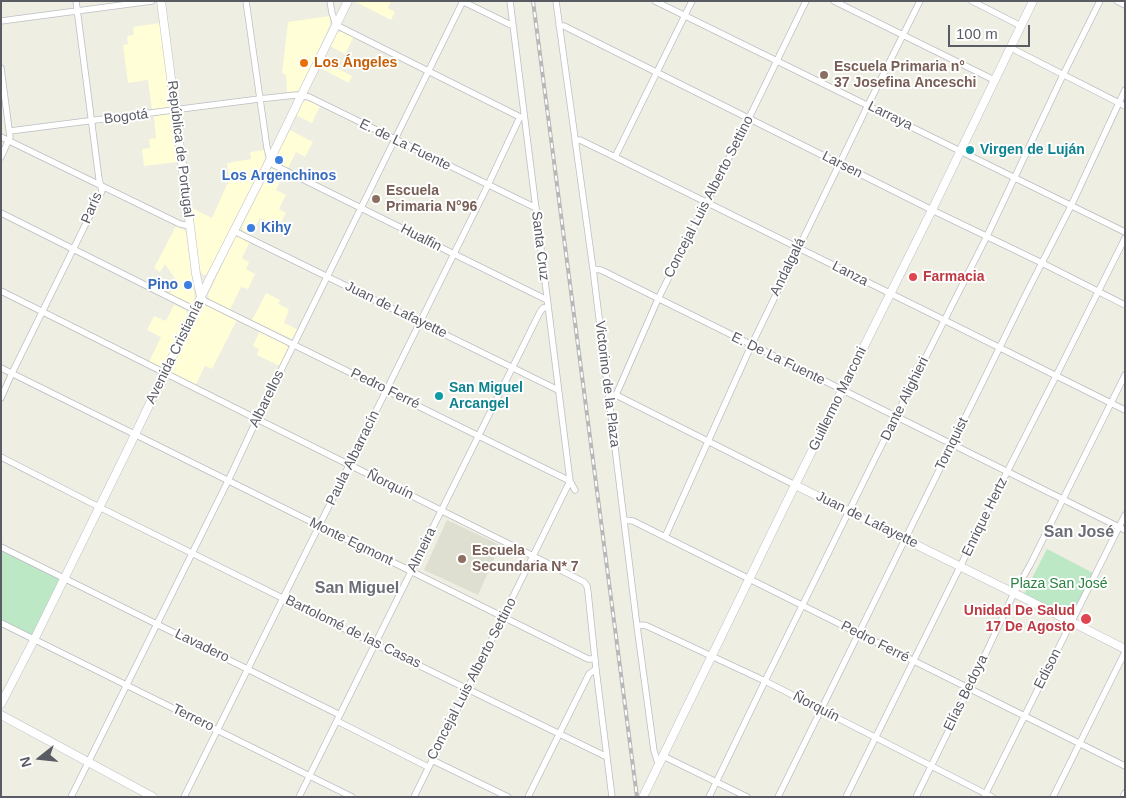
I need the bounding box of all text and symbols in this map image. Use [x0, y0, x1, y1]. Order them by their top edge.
scale bar [951, 15, 1034, 47]
text: 100 m [956, 25, 998, 42]
place label: Los Ángeles [314, 55, 397, 71]
marker: Los Ángeles [298, 57, 310, 69]
place label: Escuela Primaria n° 37 Josefina Anceschi [834, 59, 976, 92]
marker: Escuela Primaria n° 37 Josefina Anceschi [818, 69, 830, 81]
street label: República de Portugal [163, 80, 197, 218]
street label: Larraya [865, 98, 915, 134]
street label: Bogotá [103, 106, 149, 128]
street label: Concejal Luis Alberto Settino [661, 113, 757, 281]
street label: E. de La Fuente [357, 116, 453, 174]
place label: Virgen de Luján [980, 142, 1085, 158]
marker: Virgen de Luján [964, 144, 976, 156]
street label: Larsen [819, 148, 865, 182]
marker: Los Argenchinos [273, 154, 285, 166]
place label: Los Argenchinos [222, 168, 336, 184]
place label: Escuela Primaria N°96 [386, 183, 477, 216]
street label: París [78, 190, 106, 226]
marker: Escuela Primaria N°96 [370, 193, 382, 205]
street label: Santa Cruz [527, 210, 553, 282]
place label: Kihy [261, 220, 291, 236]
street label: Hualfin [398, 221, 444, 255]
marker: Kihy [245, 222, 257, 234]
street label: Andalgalá [767, 235, 809, 299]
street label: Lanza [829, 258, 871, 290]
place label: Farmacia [923, 269, 984, 285]
marker: Farmacia [907, 271, 919, 283]
place label: Pino [148, 277, 178, 293]
street label: Juan de Lafayette [342, 278, 450, 342]
marker: Pino [182, 279, 194, 291]
street label: Avenida Cristianía [143, 297, 207, 407]
street label: Victorino de la Plaza [591, 320, 623, 448]
street label: E. De La Fuente [729, 329, 827, 389]
street label: Guillermo Marconi [806, 344, 870, 454]
street label: Dante Alighieri [877, 354, 933, 444]
street label: Pedro Ferré [348, 365, 422, 413]
street label: Albarellos [246, 368, 288, 430]
place label: San Miguel Arcangel [449, 380, 523, 412]
marker: San Miguel Arcangel [433, 390, 445, 402]
street label: Paula Albarracín [323, 408, 383, 508]
street label: Tornquist [932, 415, 972, 473]
street label: Ñorquín [364, 467, 416, 503]
street label: Enrique Hertz [959, 475, 1011, 559]
street label: Juan de Lafayette [813, 488, 921, 552]
street label: Monte Egmont [306, 514, 396, 570]
district label: San José [1044, 523, 1114, 543]
street label: Almeira [404, 525, 440, 575]
place label: Escuela Secundaria N* 7 [472, 543, 579, 576]
marker: Escuela Secundaria N* 7 [456, 553, 468, 565]
park label: Plaza San José [1010, 576, 1108, 592]
district label: San Miguel [315, 579, 399, 599]
street label: Bartolomé de las Casas [283, 592, 423, 672]
street label: Concejal Luis Alberto Settino [424, 595, 520, 763]
place label: Unidad De Salud 17 De Agosto [964, 603, 1075, 636]
marker: Unidad De Salud 17 De Agosto [1079, 612, 1093, 626]
street label: Pedro Ferré [838, 618, 912, 666]
street label: Lavadero [172, 626, 232, 666]
street label: Edison [1031, 646, 1065, 692]
street label: Elías Bedoya [940, 652, 992, 734]
street label: Ñorquín [790, 688, 842, 726]
street label: Terrero [169, 701, 217, 735]
north arrow [15, 733, 65, 783]
text: N [16, 755, 35, 769]

